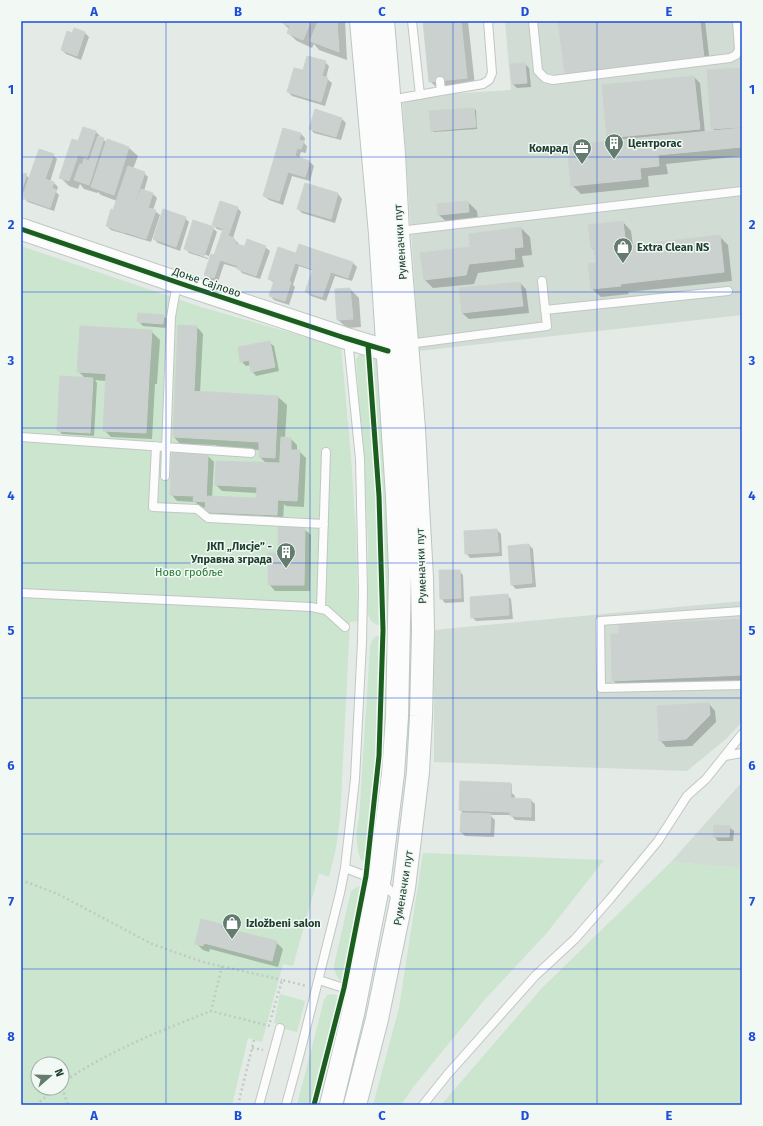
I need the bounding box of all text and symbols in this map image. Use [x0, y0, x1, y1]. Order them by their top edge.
text: A [89, 4, 98, 19]
text: B [234, 4, 242, 19]
text: C [378, 4, 386, 19]
text: D [521, 4, 530, 19]
text: E [666, 4, 673, 19]
text: 1 [8, 82, 14, 97]
text: 1 [749, 82, 755, 97]
building icon: Центрогас [603, 132, 625, 160]
office icon: Комрад [571, 137, 593, 165]
place label: Центрогас [628, 137, 683, 150]
place label: Комрад [529, 142, 568, 155]
street label: Руменачки пут [391, 204, 410, 280]
text: 2 [8, 217, 15, 232]
text: 2 [749, 217, 756, 232]
shop icon: Extra Clean NS [612, 236, 634, 264]
place label: Extra Clean NS [637, 241, 710, 254]
street label: Доње Сајлово [170, 264, 243, 300]
text: 3 [7, 353, 15, 368]
text: 3 [748, 353, 756, 368]
text: 4 [7, 488, 15, 503]
text: 4 [748, 488, 756, 503]
street label: Руменачки пут [414, 528, 429, 604]
place label: ЈКП „Лисје” - Управна зграда [190, 540, 272, 566]
building icon: ЈКП „Лисје” - Управна зграда [275, 541, 297, 569]
park label: Ново гробље [155, 566, 223, 579]
text: 5 [8, 623, 15, 638]
text: 5 [749, 623, 756, 638]
text: 6 [7, 758, 15, 773]
text: 6 [748, 758, 756, 773]
street label: Руменачки пут [391, 850, 416, 927]
text: 7 [8, 894, 14, 909]
text: 7 [749, 894, 755, 909]
shop icon: Izložbeni salon [221, 912, 243, 940]
place label: Izložbeni salon [246, 917, 321, 930]
text: 8 [7, 1029, 15, 1044]
text: 8 [748, 1029, 756, 1044]
north arrow [30, 1056, 70, 1096]
text: N [52, 1067, 66, 1078]
text: A [89, 1108, 98, 1123]
text: B [234, 1108, 242, 1123]
text: C [378, 1108, 386, 1123]
text: D [521, 1108, 530, 1123]
text: E [666, 1108, 673, 1123]

